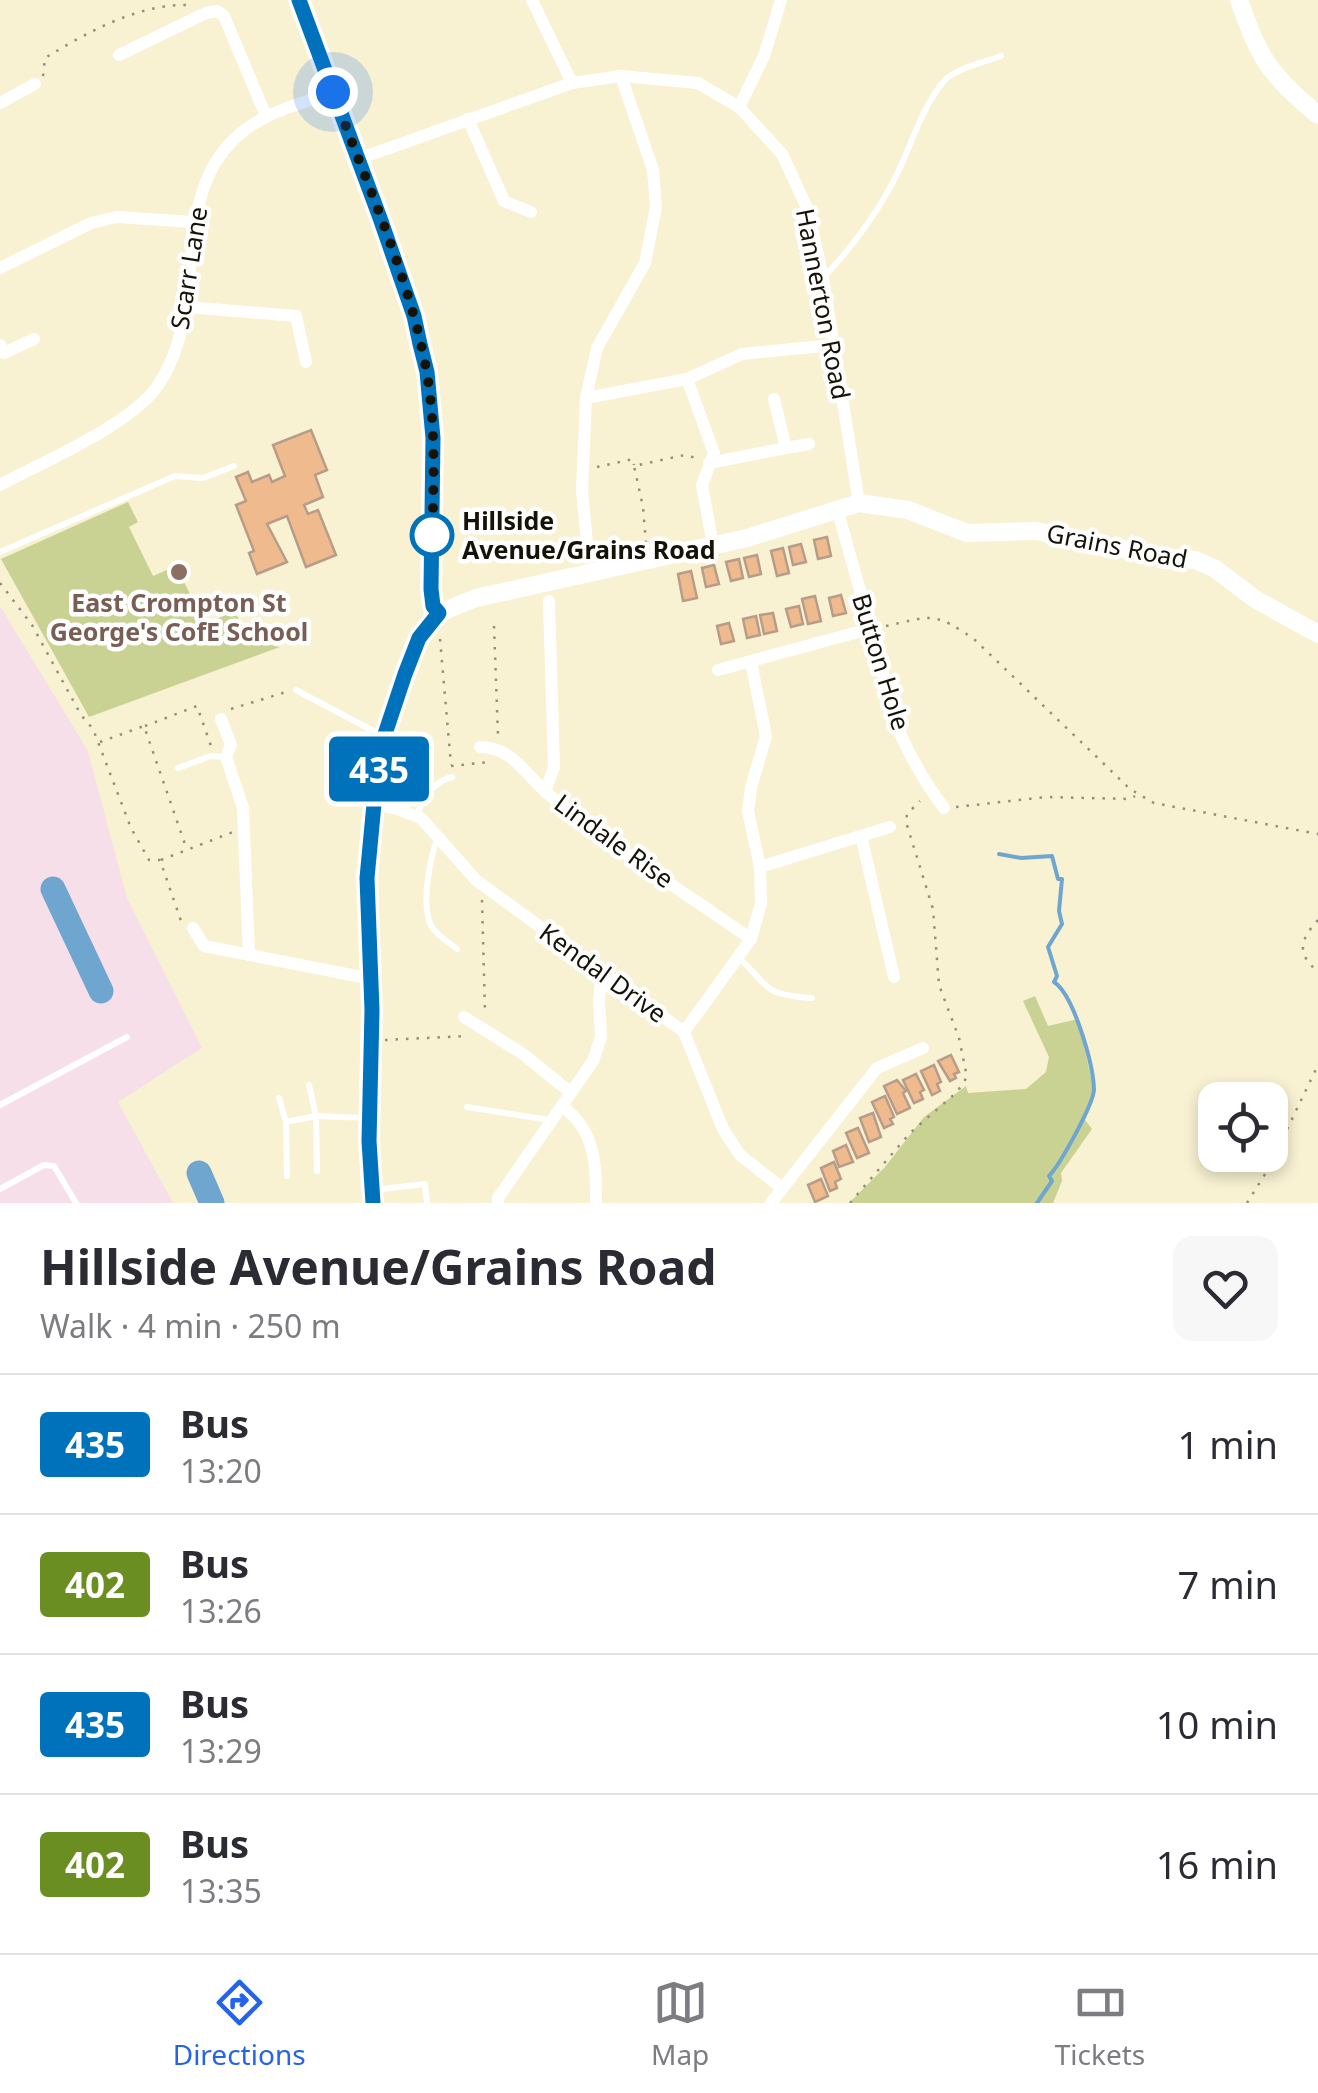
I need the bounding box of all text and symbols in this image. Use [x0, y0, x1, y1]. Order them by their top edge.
your location [308, 67, 358, 117]
street label: Scarr Lane [162, 204, 214, 332]
street label: Hannerton Road [789, 205, 859, 402]
place label: Hillside Avenue/Grains Road [462, 503, 716, 566]
marker: Hillside Avenue/Grains Road [411, 514, 453, 556]
street label: Grains Road [1044, 515, 1190, 575]
marker: East Crompton St George's CofE School [168, 561, 190, 583]
place label: East Crompton St George's CofE School [50, 585, 308, 648]
street label: Button Hole [845, 589, 919, 734]
line badge: 435 [322, 736, 436, 802]
text: 435 [349, 746, 409, 793]
street label: Lindale Rise [548, 785, 681, 895]
street label: Kendal Drive [533, 915, 674, 1030]
map controls [1198, 1082, 1288, 1172]
button: locate [1198, 1082, 1288, 1172]
text: Hillside Avenue/Grains Road [40, 1234, 717, 1299]
button: heart [1173, 1236, 1278, 1341]
text: Walk · 4 min · 250 m [40, 1304, 341, 1347]
text: Bus [180, 1397, 249, 1449]
text: 1 min [1178, 1418, 1278, 1470]
text: 435 [65, 1421, 125, 1468]
text: 13:20 [180, 1449, 262, 1492]
text: Bus [180, 1537, 249, 1589]
text: 7 min [1178, 1558, 1278, 1610]
text: 402 [65, 1561, 125, 1608]
text: 13:26 [180, 1589, 262, 1632]
text: Bus [180, 1677, 249, 1729]
text: 10 min [1156, 1698, 1278, 1750]
text: 435 [65, 1701, 125, 1748]
text: 13:29 [180, 1729, 262, 1772]
text: Bus [180, 1817, 249, 1869]
text: 16 min [1156, 1838, 1278, 1890]
text: 402 [65, 1841, 125, 1888]
text: 13:35 [180, 1869, 262, 1912]
tab: Directions [173, 1975, 306, 2073]
tab: Map [651, 1975, 709, 2073]
tab: Tickets [1055, 1975, 1145, 2073]

